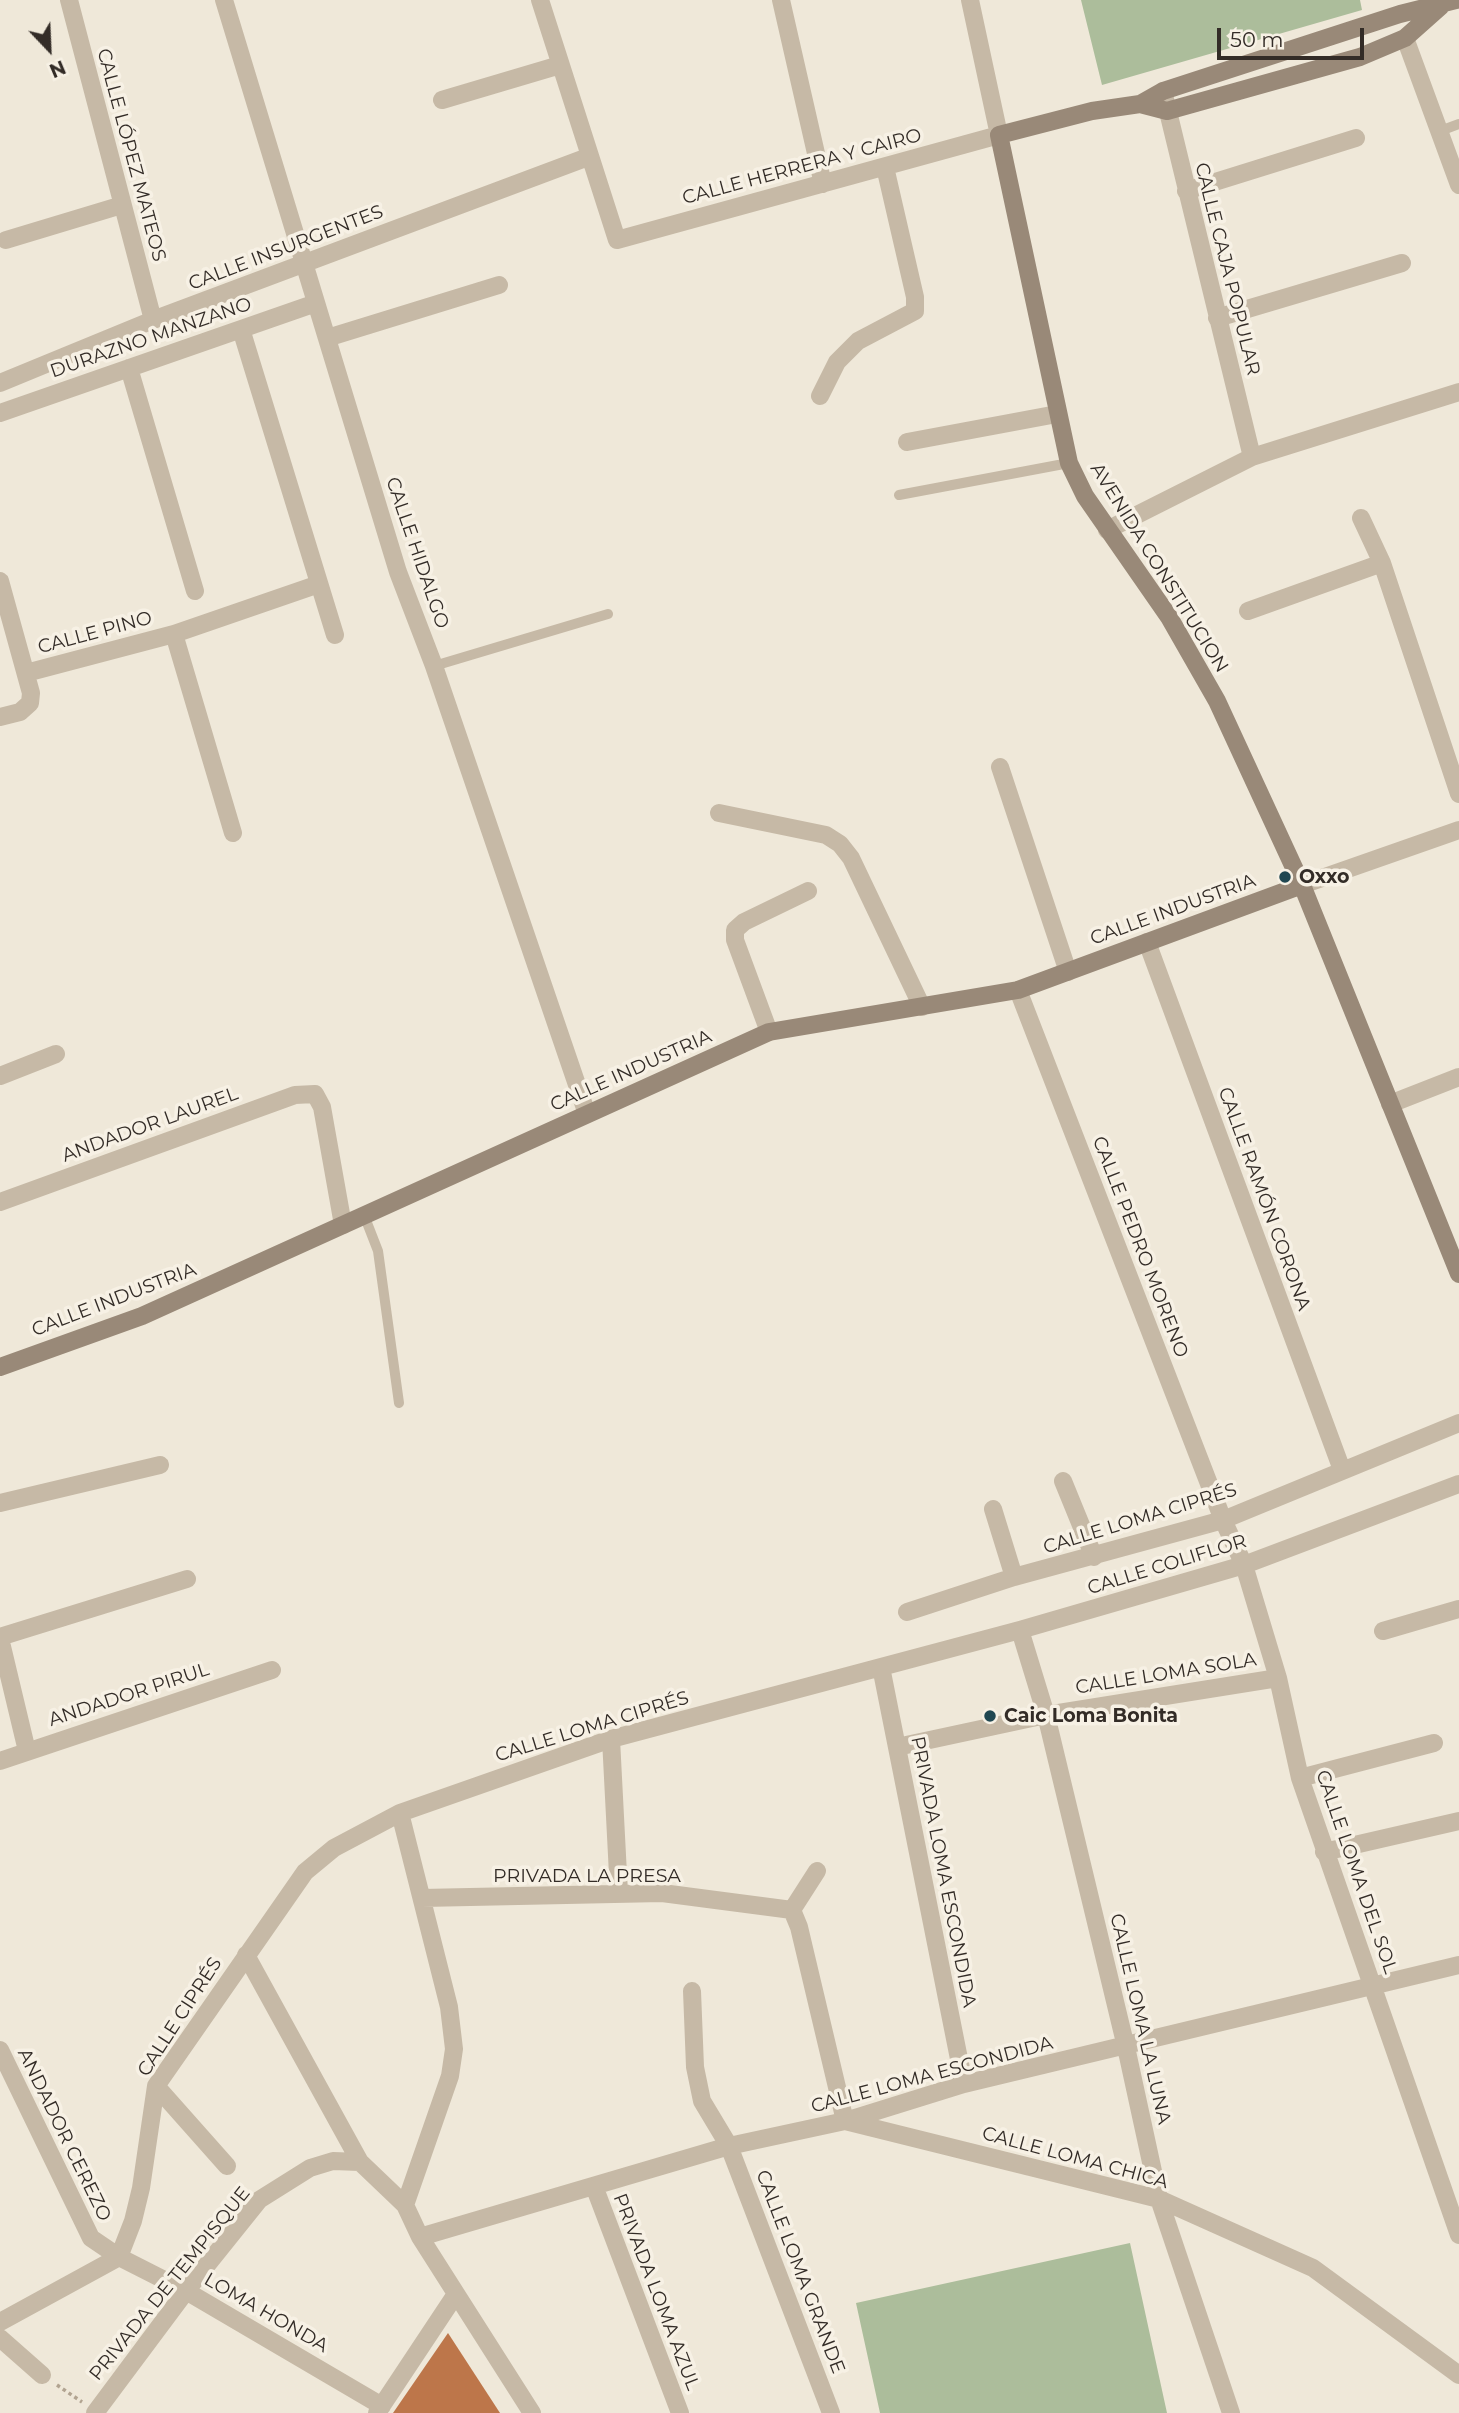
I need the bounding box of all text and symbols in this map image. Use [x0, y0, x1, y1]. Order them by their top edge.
north arrow [14, 14, 84, 84]
scale bar [1221, 14, 1368, 58]
text: 50 m [1230, 27, 1284, 52]
street label: CALLE LÓPEZ MATEOS [92, 46, 170, 264]
text: N [46, 55, 69, 82]
street label: CALLE HERRERA Y CAIRO [680, 124, 924, 210]
street label: CALLE CAJA POPULAR [1190, 160, 1264, 378]
street label: CALLE INSURGENTES [185, 200, 387, 296]
street label: DURAZNO MANZANO [47, 293, 255, 383]
street label: AVENIDA CONSTITUCION [1085, 459, 1233, 677]
street label: CALLE HIDALGO [380, 474, 454, 632]
street label: CALLE PINO [35, 607, 155, 659]
place label: Oxxo [1299, 866, 1349, 888]
street label: CALLE INDUSTRIA [1087, 869, 1259, 951]
marker: Oxxo [1277, 869, 1293, 885]
street label: CALLE INDUSTRIA [547, 1025, 715, 1117]
street label: ANDADOR LAUREL [59, 1083, 241, 1167]
street label: CALLE RAMÓN CORONA [1213, 1084, 1315, 1314]
street label: CALLE PEDRO MORENO [1087, 1133, 1193, 1361]
street label: CALLE INDUSTRIA [29, 1258, 199, 1342]
street label: CALLE LOMA CIPRÉS [1040, 1479, 1240, 1559]
street label: CALLE COLIFLOR [1085, 1530, 1249, 1600]
street label: CALLE LOMA SOLA [1074, 1648, 1258, 1700]
street label: ANDADOR PIRUL [46, 1658, 212, 1732]
street label: CALLE LOMA CIPRÉS [492, 1687, 692, 1767]
place label: Caic Loma Bonita [1004, 1705, 1178, 1727]
marker: Caic Loma Bonita [982, 1708, 998, 1724]
street label: PRIVADA LOMA ESCONDIDA [906, 1735, 980, 2009]
street label: CALLE LOMA DEL SOL [1310, 1767, 1402, 1977]
street label: PRIVADA LA PRESA [493, 1865, 681, 1887]
street label: CALLE LOMA LA LUNA [1105, 1912, 1175, 2126]
street label: CALLE CIPRÉS [133, 1953, 227, 2081]
street label: CALLE LOMA ESCONDIDA [809, 2032, 1055, 2118]
street label: ANDADOR CEREZO [12, 2045, 116, 2225]
street label: CALLE LOMA CHICA [979, 2122, 1171, 2194]
street label: CALLE LOMA GRANDE [751, 2167, 849, 2377]
street label: PRIVADA DE TEMPISQUE [85, 2183, 255, 2385]
street label: PRIVADA LOMA AZUL [608, 2190, 704, 2394]
street label: LOMA HONDA [200, 2268, 332, 2358]

